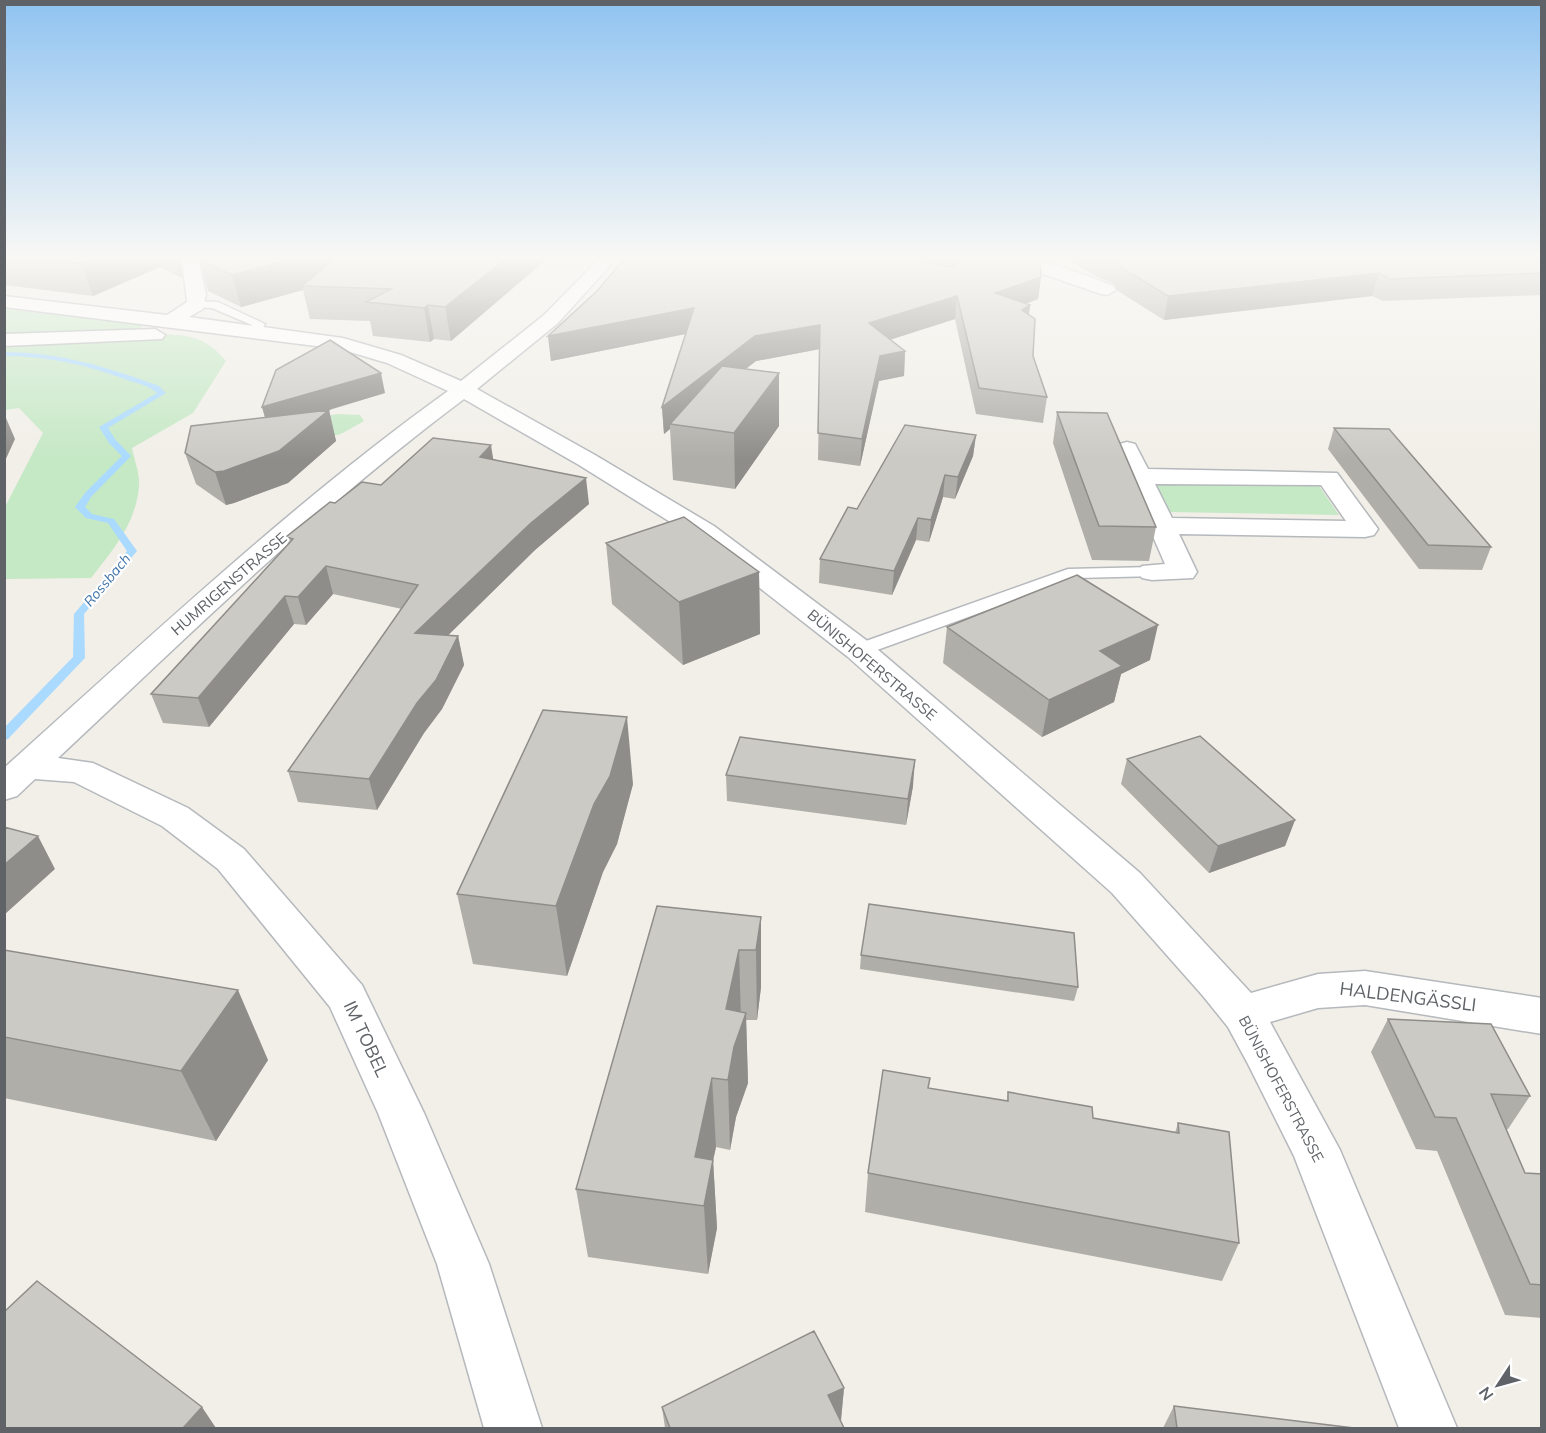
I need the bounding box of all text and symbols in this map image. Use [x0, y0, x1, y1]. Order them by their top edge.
street label: HUMRIGENSTRASSE [167, 528, 291, 639]
water label: Rossbach [80, 550, 134, 610]
street label: BÜNISHOFERSTRASSE [804, 605, 941, 724]
street label: HALDENGÄSSLI [1338, 977, 1478, 1016]
street label: IM TOBEL [339, 997, 394, 1081]
street label: BÜNISHOFERSTRASSE [1235, 1012, 1328, 1165]
north arrow [1468, 1355, 1528, 1415]
text: N [1474, 1383, 1498, 1405]

